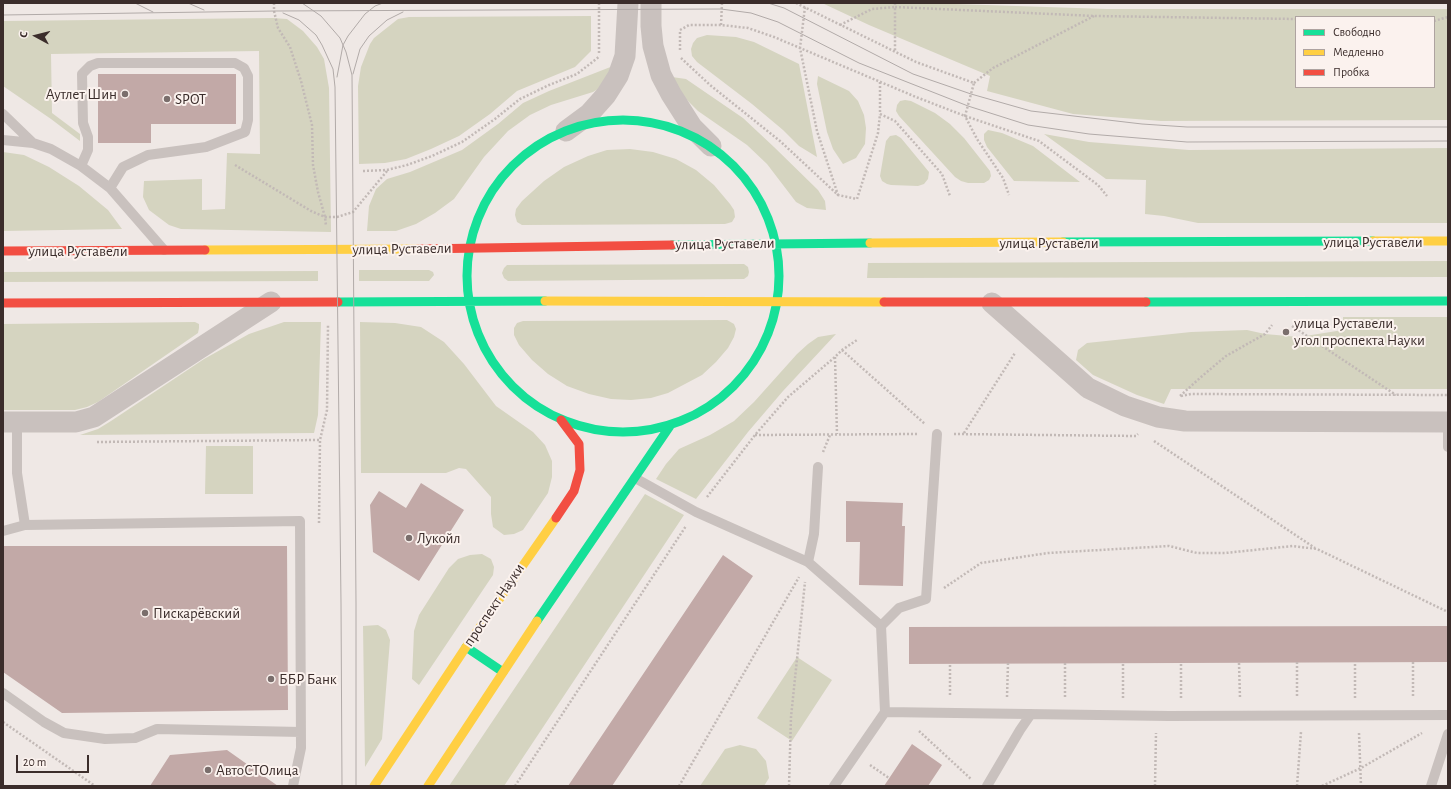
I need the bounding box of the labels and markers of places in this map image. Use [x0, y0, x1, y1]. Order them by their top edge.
place label: Аутлет Шин [46, 85, 117, 103]
marker: Аутлет Шин [120, 89, 130, 99]
place label: SPOT [175, 90, 206, 108]
marker: SPOT [162, 94, 172, 104]
place label: улица Руставели, угол проспекта Науки [1294, 314, 1425, 349]
marker: улица Руставели, угол проспекта Науки [1281, 327, 1291, 337]
place label: Лукойл [417, 529, 461, 547]
marker: Лукойл [404, 533, 414, 543]
place label: Пискарёвский [153, 604, 240, 622]
marker: Пискарёвский [140, 608, 150, 618]
place label: ББР Банк [279, 670, 337, 688]
marker: ББР Банк [266, 674, 276, 684]
place label: АвтоСТОлица [216, 761, 299, 779]
marker: АвтоСТОлица [203, 765, 213, 775]

